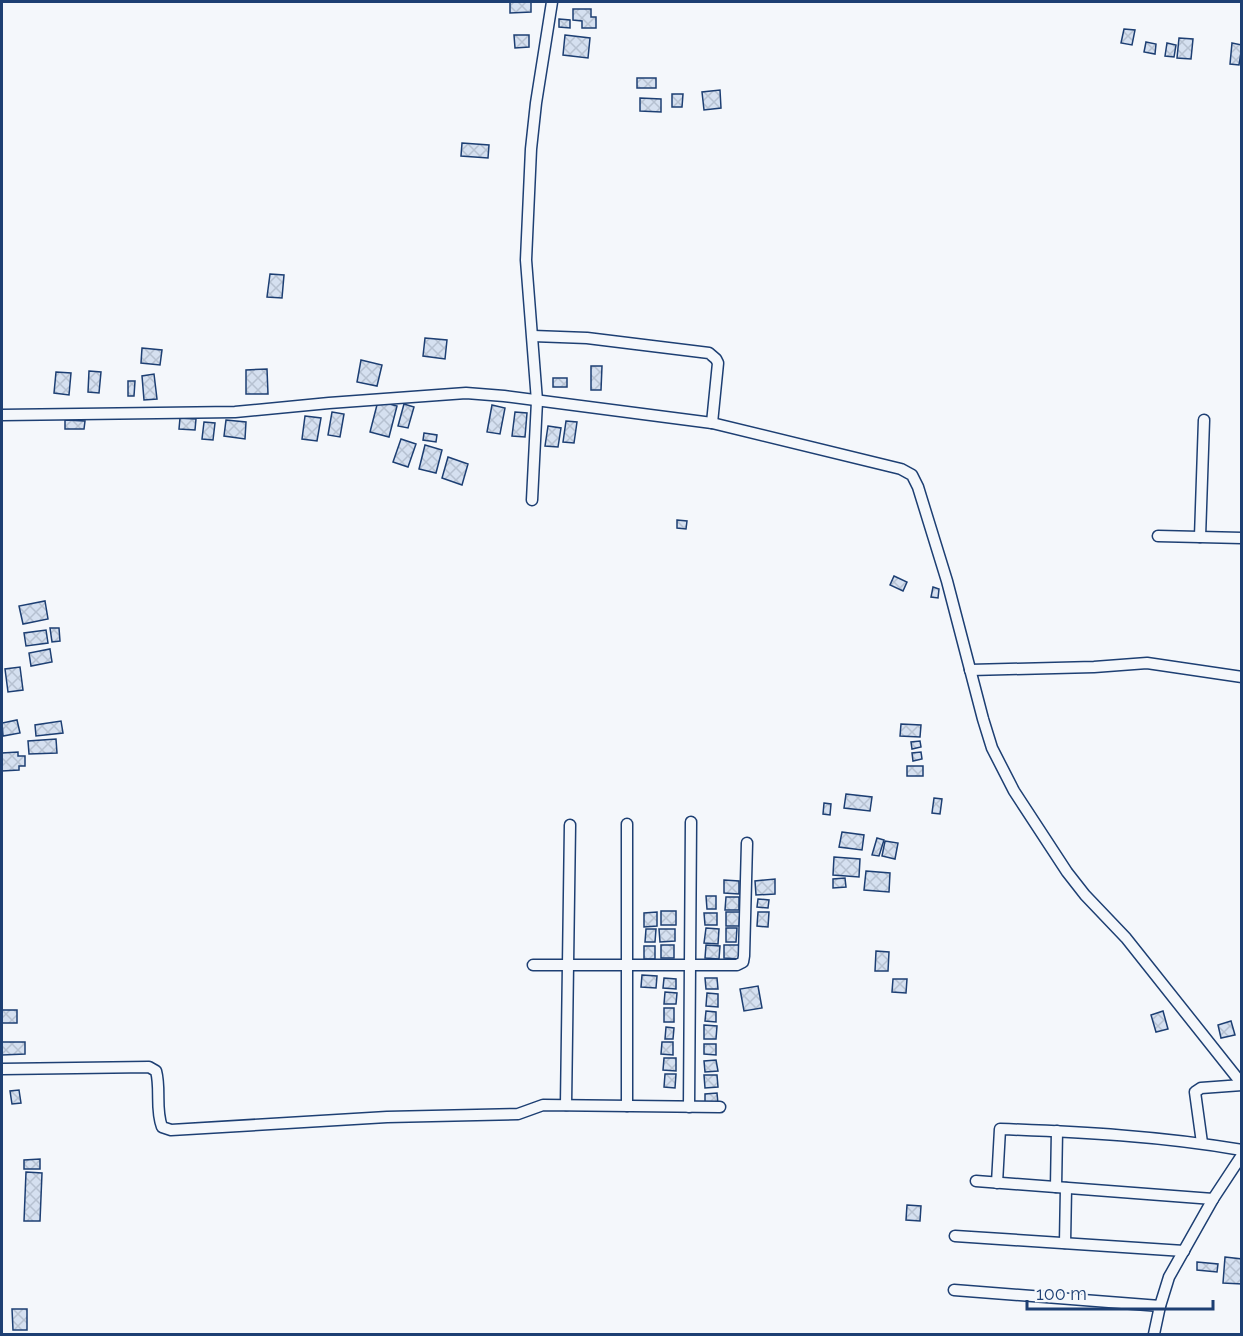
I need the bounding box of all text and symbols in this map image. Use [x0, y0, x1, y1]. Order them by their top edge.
scale bar [1027, 1273, 1213, 1311]
text: 100 m [1036, 1283, 1087, 1304]

